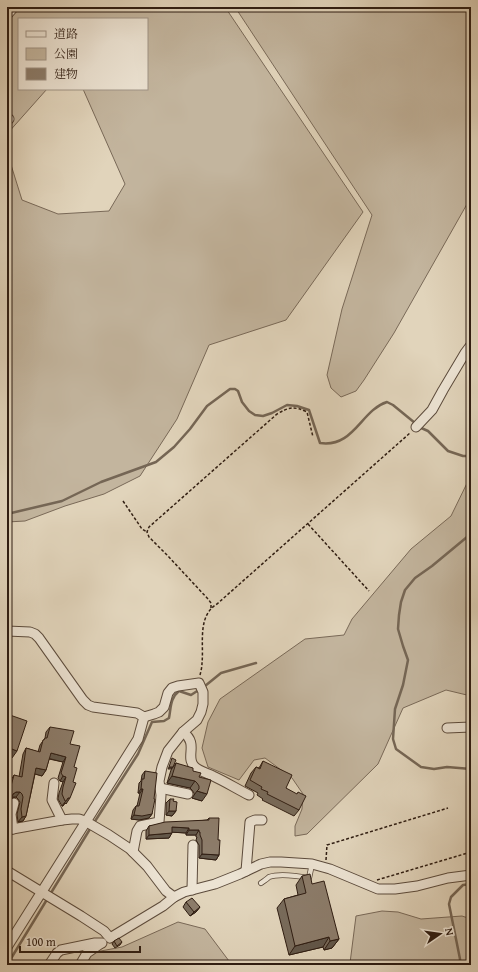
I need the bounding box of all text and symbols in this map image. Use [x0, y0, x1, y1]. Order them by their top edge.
legend [18, 18, 148, 90]
text: 道路 [54, 25, 78, 42]
text: 公園 [54, 45, 78, 62]
text: 建物 [54, 65, 78, 82]
north arrow [420, 914, 460, 954]
text: N [441, 926, 459, 938]
scale bar [20, 928, 140, 954]
text: 100 m [26, 933, 56, 950]

